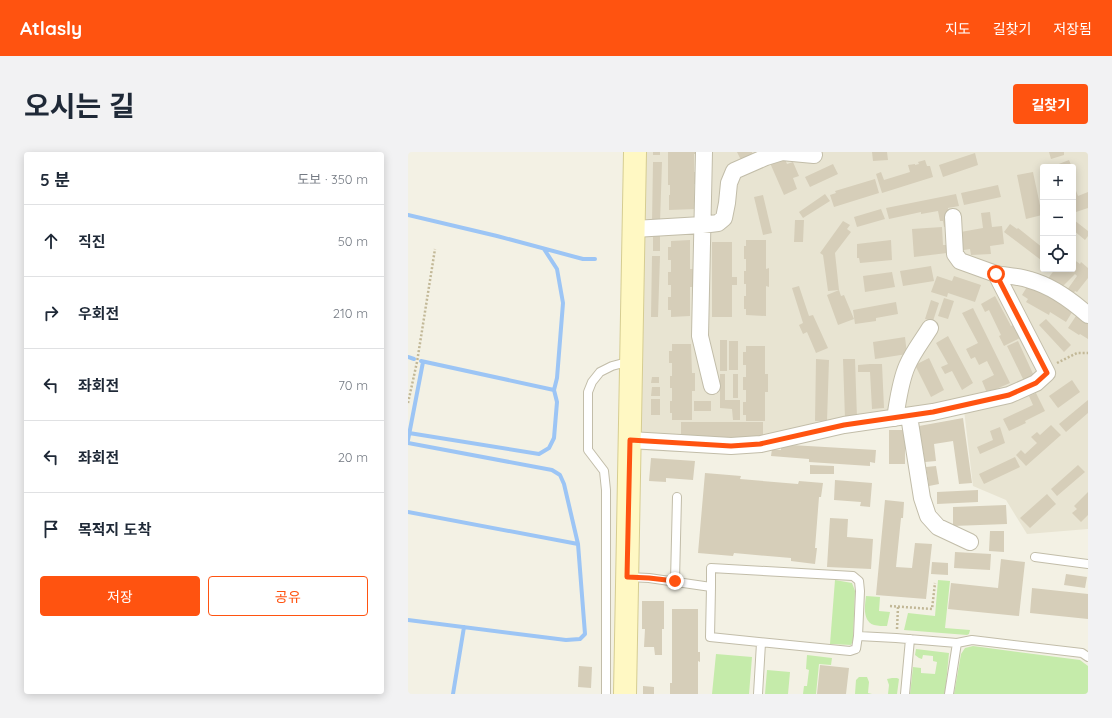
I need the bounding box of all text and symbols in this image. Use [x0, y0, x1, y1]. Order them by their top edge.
text: Atlasly [20, 16, 82, 40]
text: 지도 [945, 20, 971, 38]
text: 길찾기 [993, 20, 1031, 38]
text: 저장됨 [1053, 20, 1092, 38]
button: 길찾기 [1013, 84, 1088, 124]
text: 오시는 길 [24, 88, 135, 123]
map controls [1040, 164, 1076, 272]
button: + [1040, 164, 1076, 200]
text: 5 분 [40, 169, 70, 190]
text: 도보 · 350 m [297, 171, 368, 187]
button: − [1040, 200, 1076, 236]
icon: ahead [40, 230, 62, 252]
text: 직진 [78, 232, 106, 251]
text: 50 m [338, 233, 368, 249]
button: locate [1040, 236, 1076, 272]
route start [987, 265, 1005, 283]
icon: right [40, 302, 62, 324]
text: 우회전 [78, 304, 119, 323]
text: 210 m [333, 305, 368, 321]
icon: left [40, 374, 62, 396]
text: 좌회전 [78, 376, 119, 395]
text: 70 m [338, 377, 368, 393]
icon: left [40, 446, 62, 468]
text: 좌회전 [78, 448, 119, 467]
text: 20 m [338, 449, 368, 465]
icon: arrive [40, 518, 62, 540]
text: 목적지 도착 [78, 520, 151, 539]
route end [666, 572, 684, 590]
button: 저장 [40, 576, 200, 616]
button: 공유 [208, 576, 368, 616]

